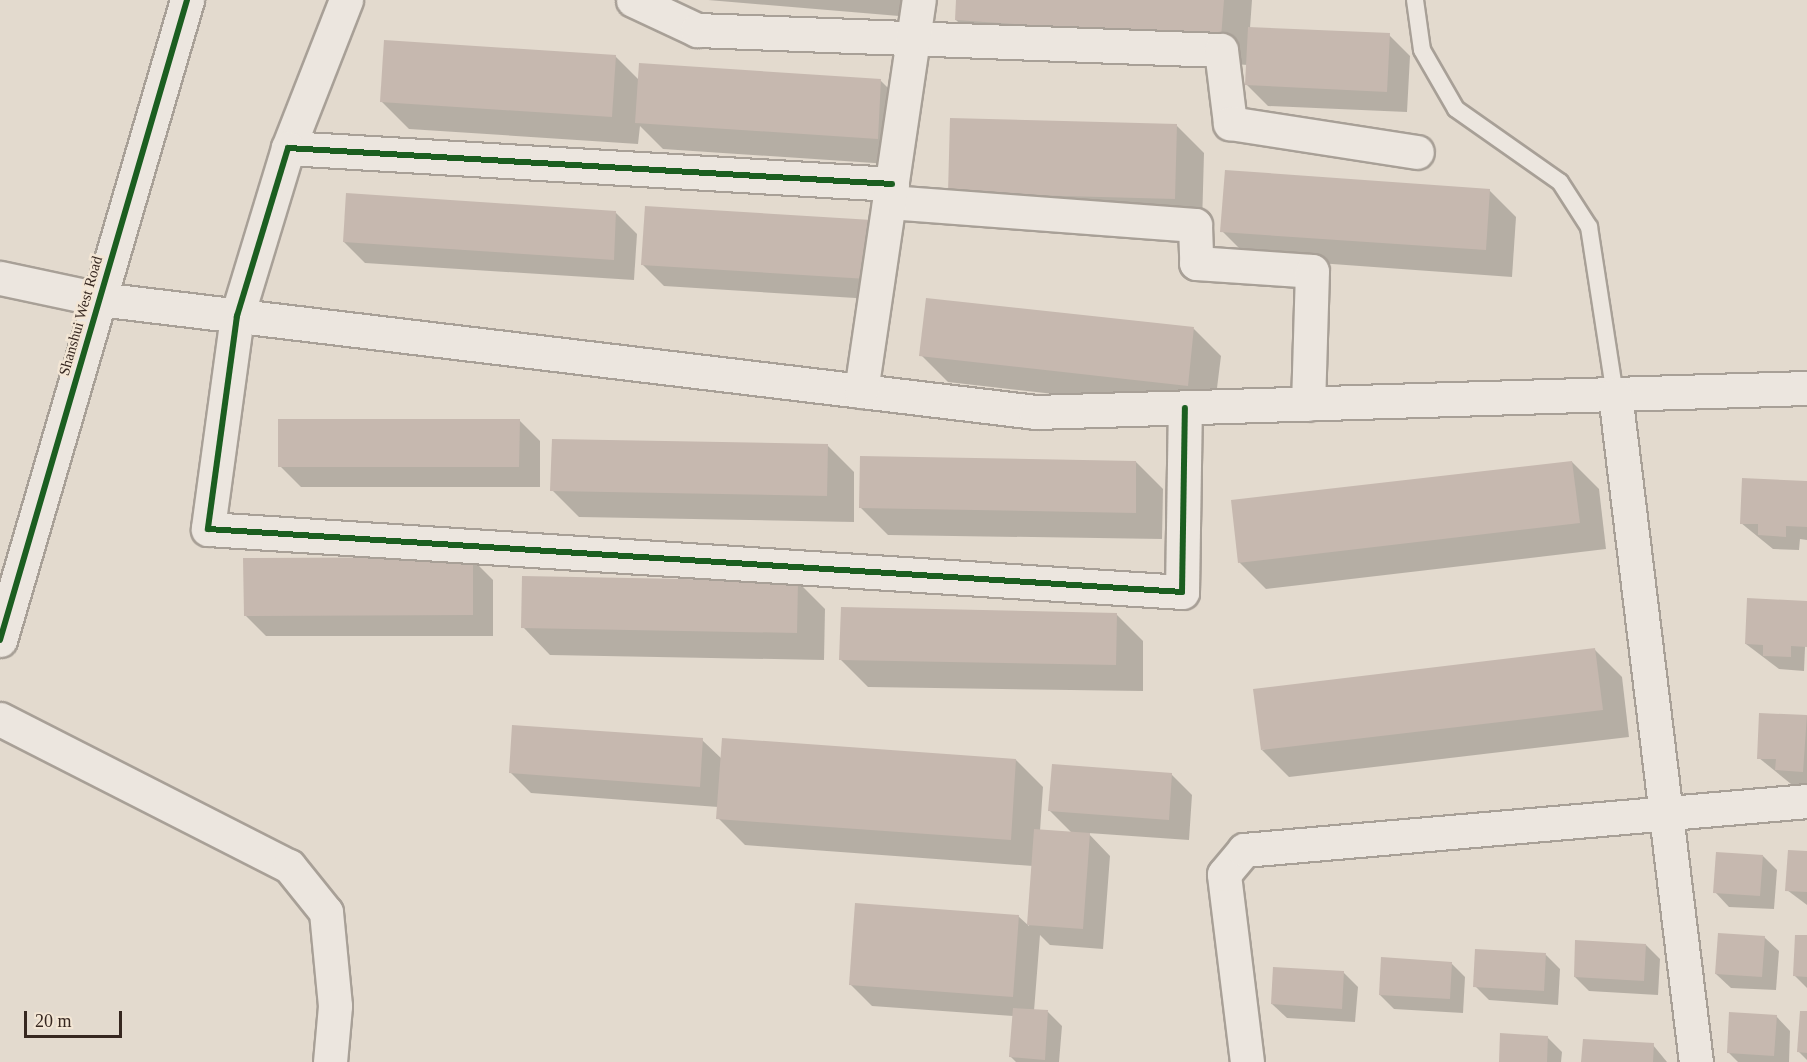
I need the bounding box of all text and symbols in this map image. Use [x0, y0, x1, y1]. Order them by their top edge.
street label: Shanshui West Road [55, 254, 107, 378]
scale bar [27, 999, 124, 1037]
text: 20 m [35, 1011, 72, 1031]

